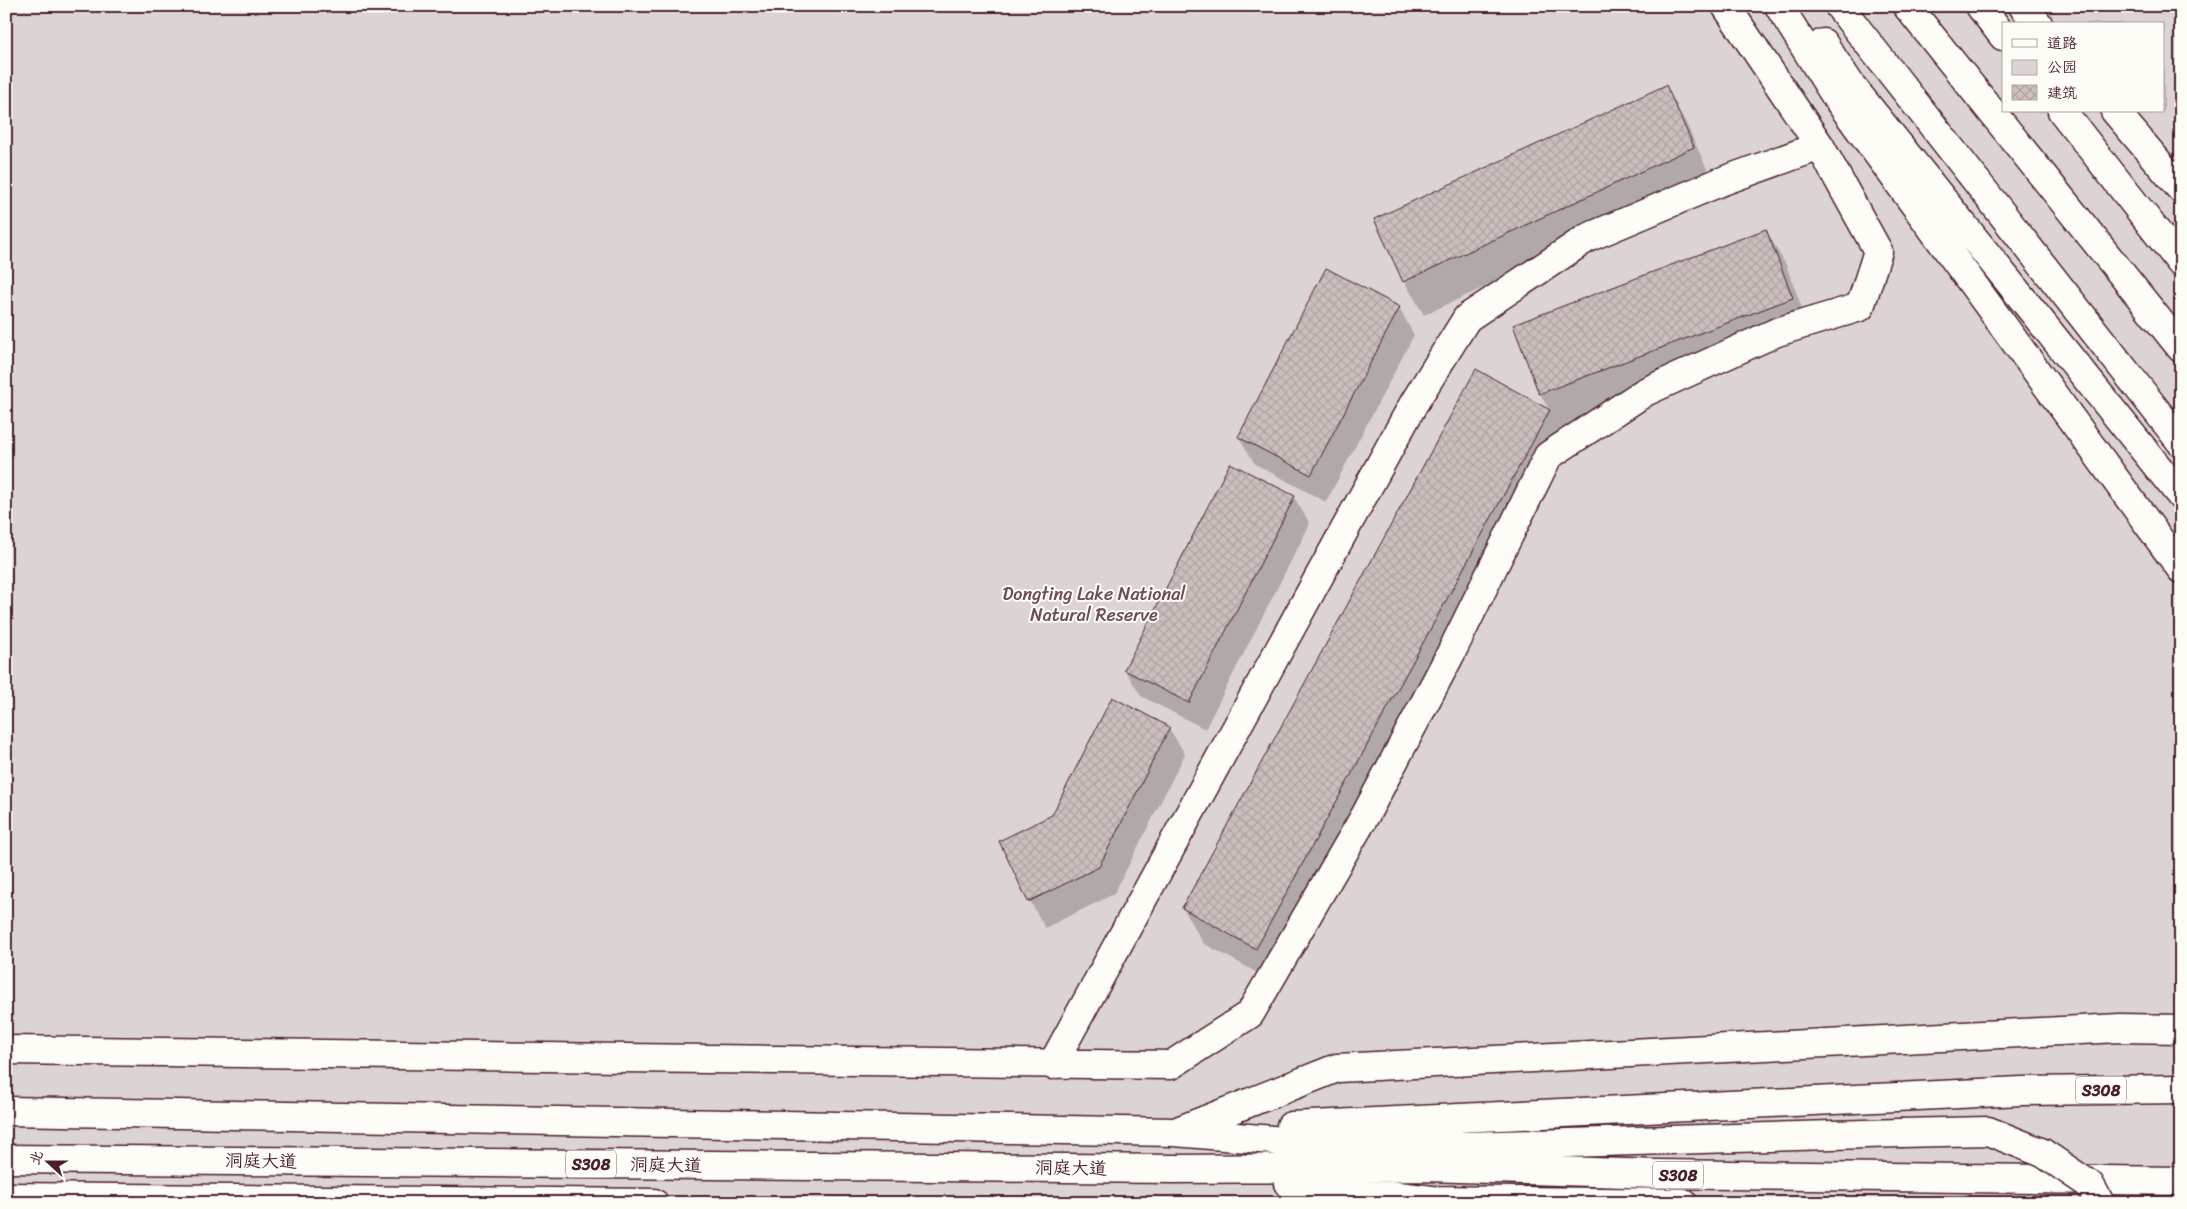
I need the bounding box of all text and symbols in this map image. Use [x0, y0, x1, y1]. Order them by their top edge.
legend [2002, 22, 2164, 112]
text: 道路 [2047, 30, 2077, 56]
text: 公园 [2047, 54, 2077, 80]
text: 建筑 [2047, 80, 2077, 106]
park label: Dongting Lake National Natural Reserve [1003, 578, 1186, 631]
road number: S308 [2076, 1076, 2126, 1104]
north arrow [22, 1136, 72, 1186]
street label: 洞庭大道 [225, 1144, 297, 1178]
text: 北 [22, 1147, 51, 1169]
street label: 洞庭大道 [630, 1148, 702, 1182]
road number: S308 [566, 1150, 616, 1178]
street label: 洞庭大道 [1035, 1151, 1107, 1185]
road number: S308 [1653, 1162, 1703, 1188]

